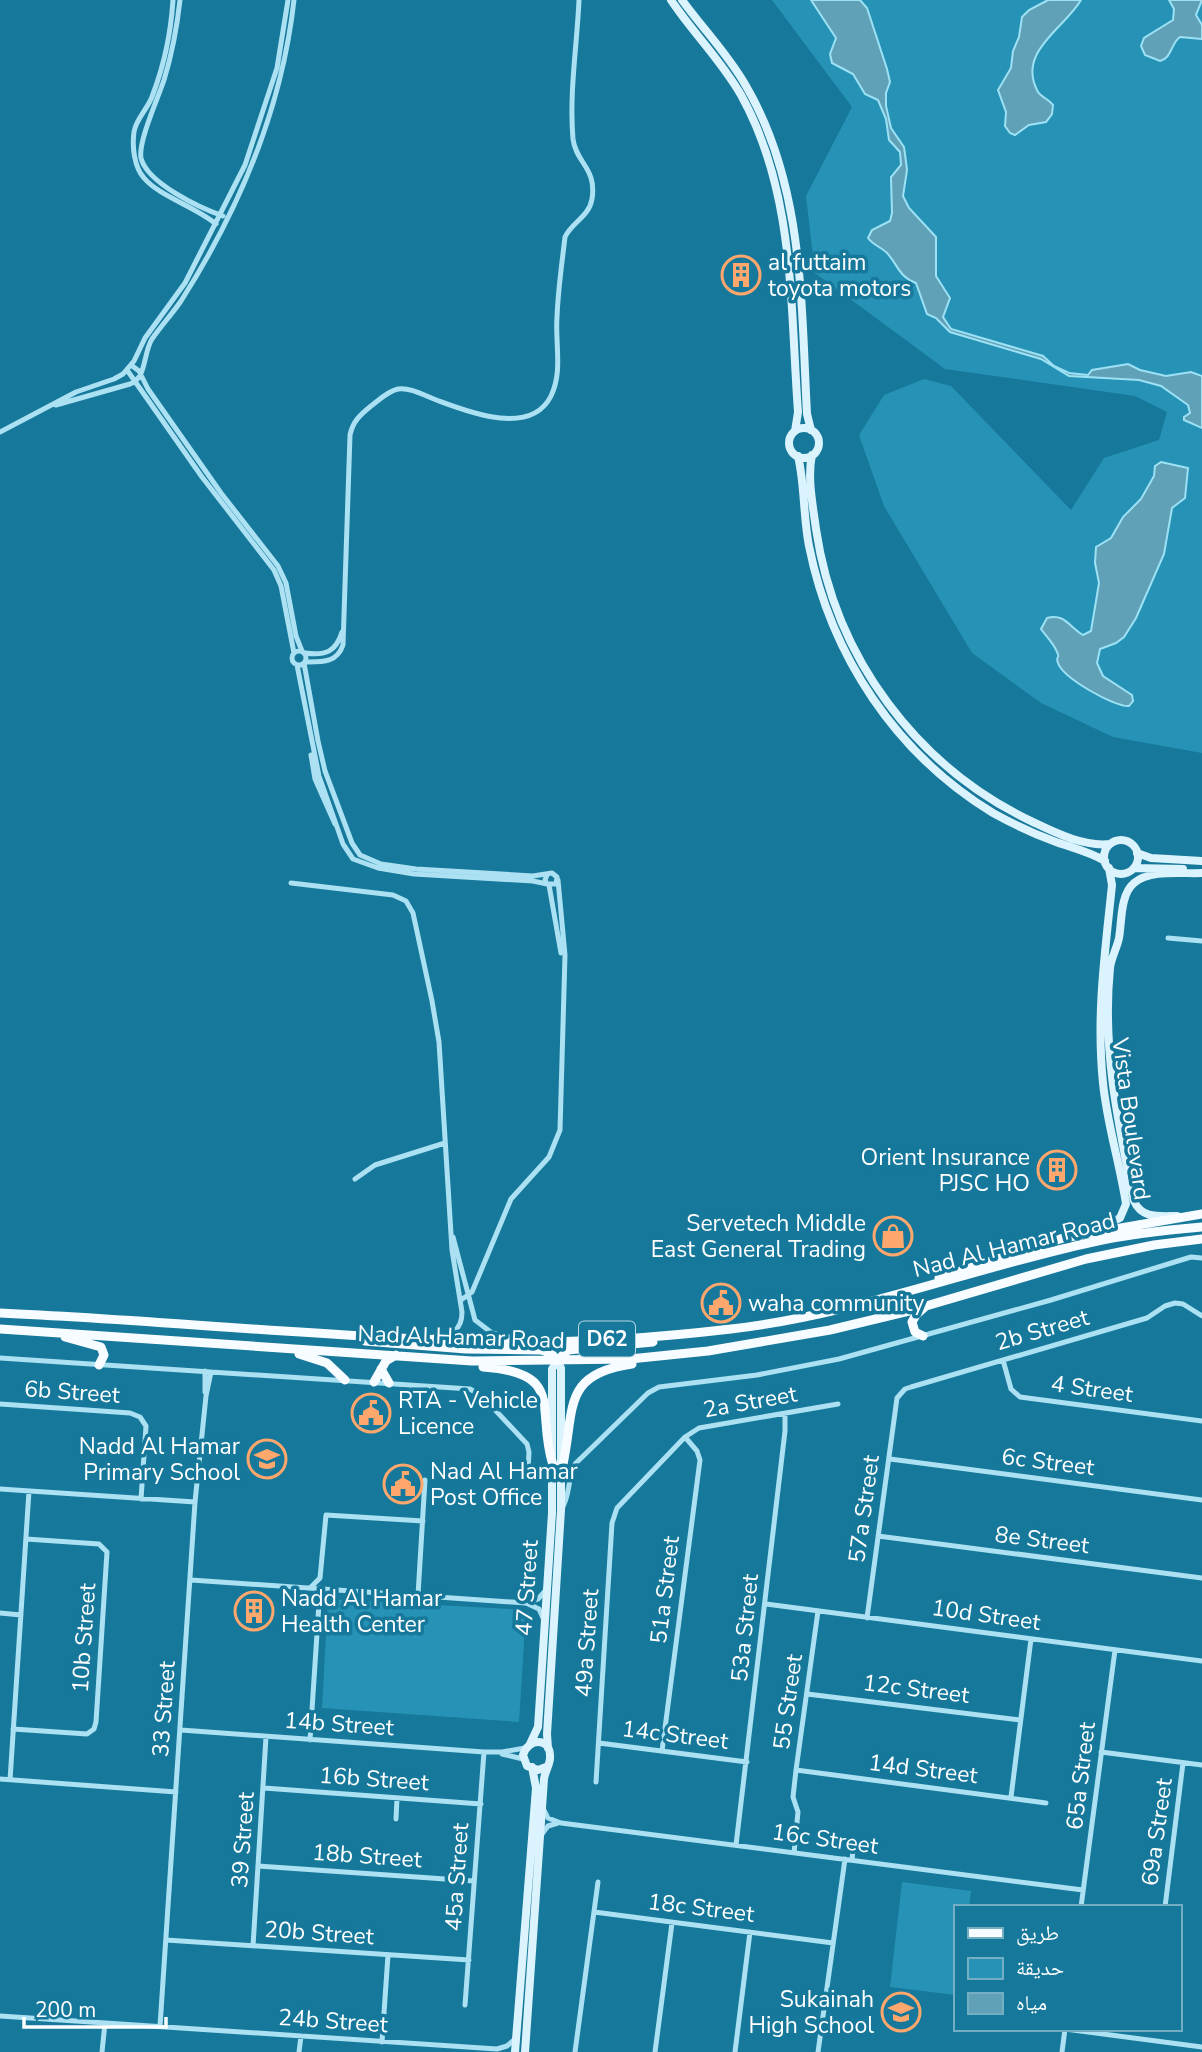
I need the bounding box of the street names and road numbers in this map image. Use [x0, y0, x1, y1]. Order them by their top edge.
street label: Vista Boulevard [1104, 1035, 1158, 1202]
street label: Nad Al Hamar Road [910, 1205, 1118, 1285]
street label: 2b Street [992, 1302, 1093, 1358]
street label: Nad Al Hamar Road [357, 1318, 565, 1356]
road number: D62 [579, 1322, 635, 1356]
street label: 4 Street [1049, 1368, 1136, 1410]
street label: 6b Street [23, 1373, 122, 1411]
street label: 2a Street [701, 1378, 800, 1425]
street label: 6c Street [1000, 1441, 1097, 1483]
street label: 57a Street [841, 1452, 887, 1565]
street label: 8e Street [993, 1519, 1092, 1561]
street label: 51a Street [643, 1533, 687, 1646]
street label: 47 Street [508, 1538, 546, 1637]
street label: 53a Street [724, 1572, 766, 1684]
street label: 10b Street [65, 1581, 103, 1694]
street label: 49a Street [568, 1587, 606, 1698]
street label: 10d Street [930, 1592, 1043, 1638]
street label: 55 Street [766, 1651, 810, 1752]
street label: 33 Street [145, 1659, 183, 1758]
street label: 12c Street [861, 1667, 972, 1711]
street label: 14b Street [283, 1705, 396, 1743]
street label: 14c Street [620, 1713, 731, 1757]
street label: 65a Street [1059, 1719, 1103, 1832]
street label: 14d Street [867, 1747, 980, 1791]
street label: 16b Street [318, 1760, 431, 1798]
street label: 69a Street [1134, 1775, 1180, 1888]
street label: 39 Street [224, 1790, 262, 1889]
street label: 16c Street [770, 1816, 881, 1862]
street label: 45a Street [438, 1821, 476, 1932]
street label: 18b Street [311, 1837, 424, 1875]
street label: 18c Street [646, 1886, 757, 1930]
street label: 20b Street [263, 1914, 376, 1952]
street label: 24b Street [277, 2002, 390, 2040]

